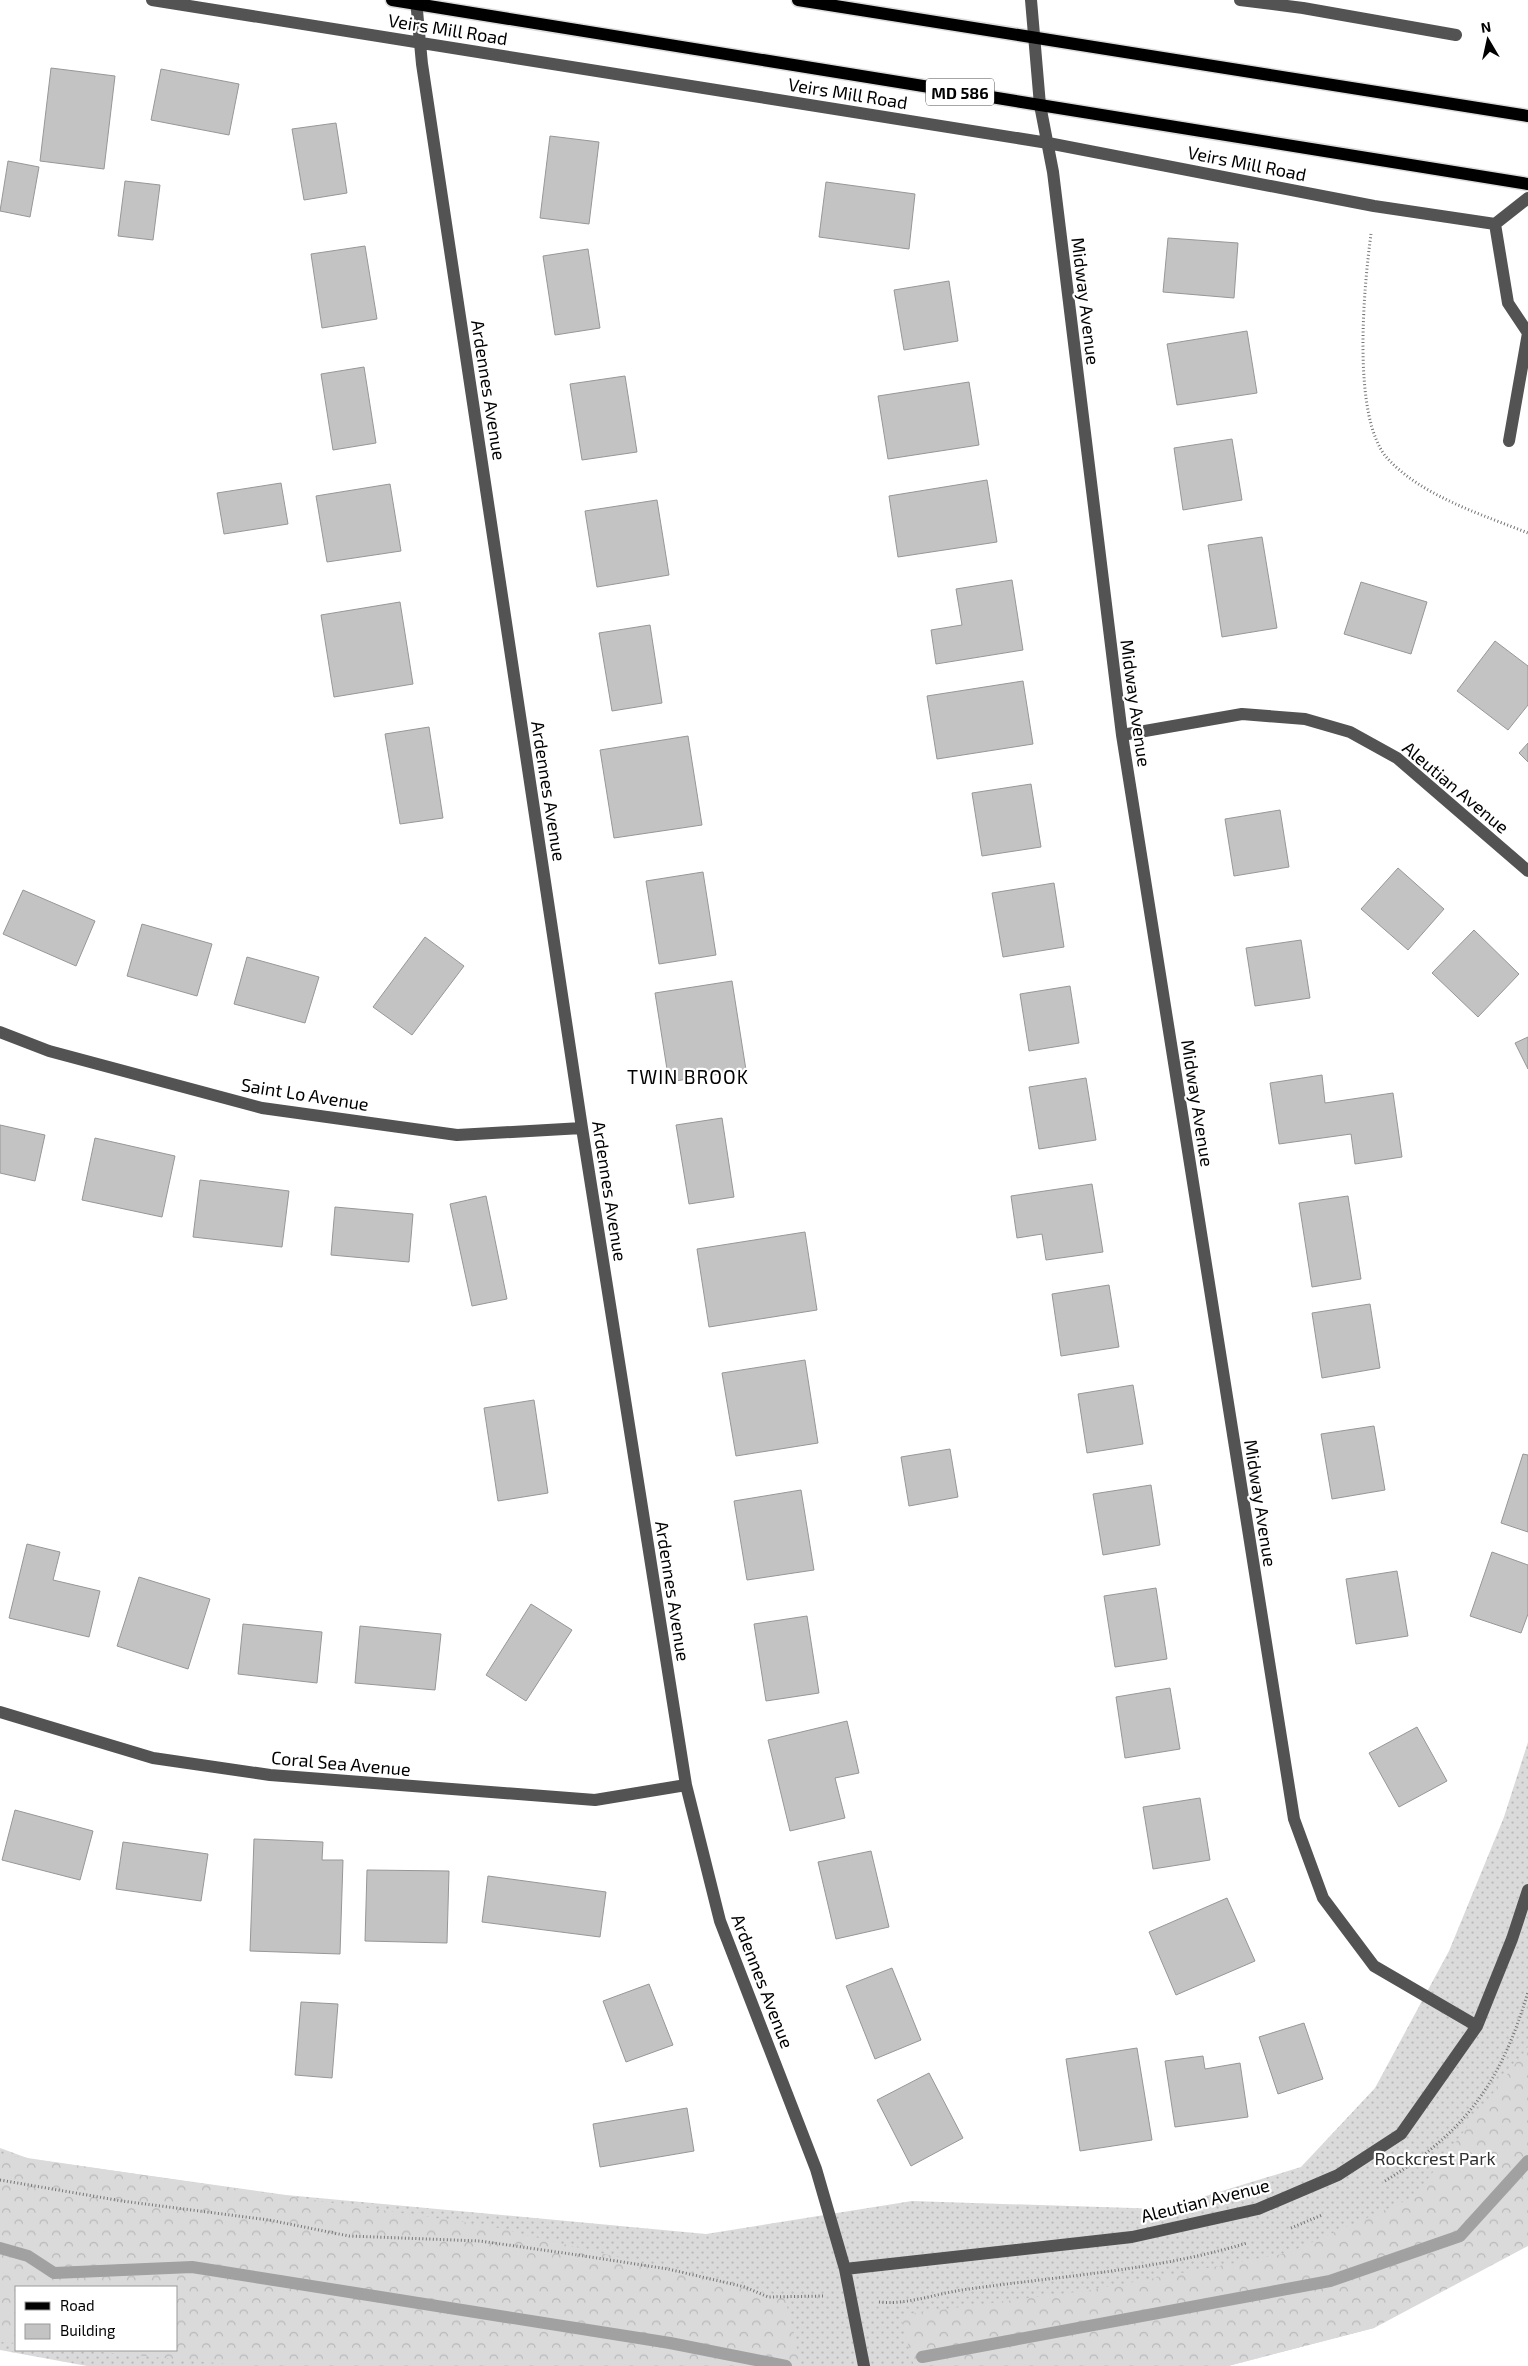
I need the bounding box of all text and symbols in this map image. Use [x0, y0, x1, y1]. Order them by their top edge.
street label: Veirs Mill Road [387, 9, 509, 49]
north arrow [1463, 15, 1513, 65]
text: N [1480, 17, 1492, 36]
street label: Veirs Mill Road [787, 73, 909, 113]
road number: MD 586 [926, 78, 994, 105]
street label: Veirs Mill Road [1186, 141, 1308, 185]
street label: Midway Avenue [1067, 236, 1105, 366]
street label: Ardennes Avenue [467, 318, 511, 462]
street label: Midway Avenue [1116, 638, 1156, 768]
street label: Ardennes Avenue [527, 719, 571, 863]
street label: Aleutian Avenue [1398, 736, 1514, 838]
street label: Midway Avenue [1177, 1038, 1219, 1168]
district label: TWIN BROOK [627, 1065, 749, 1088]
street label: Saint Lo Avenue [240, 1073, 370, 1115]
street label: Ardennes Avenue [588, 1119, 632, 1263]
street label: Midway Avenue [1240, 1438, 1282, 1568]
street label: Ardennes Avenue [651, 1519, 695, 1663]
street label: Coral Sea Avenue [270, 1746, 412, 1780]
street label: Ardennes Avenue [727, 1911, 799, 2051]
park label: Rockcrest Park [1374, 2147, 1496, 2169]
street label: Aleutian Avenue [1138, 2173, 1272, 2227]
legend [15, 2286, 178, 2351]
text: Road [60, 2296, 95, 2314]
text: Building [60, 2321, 116, 2339]

